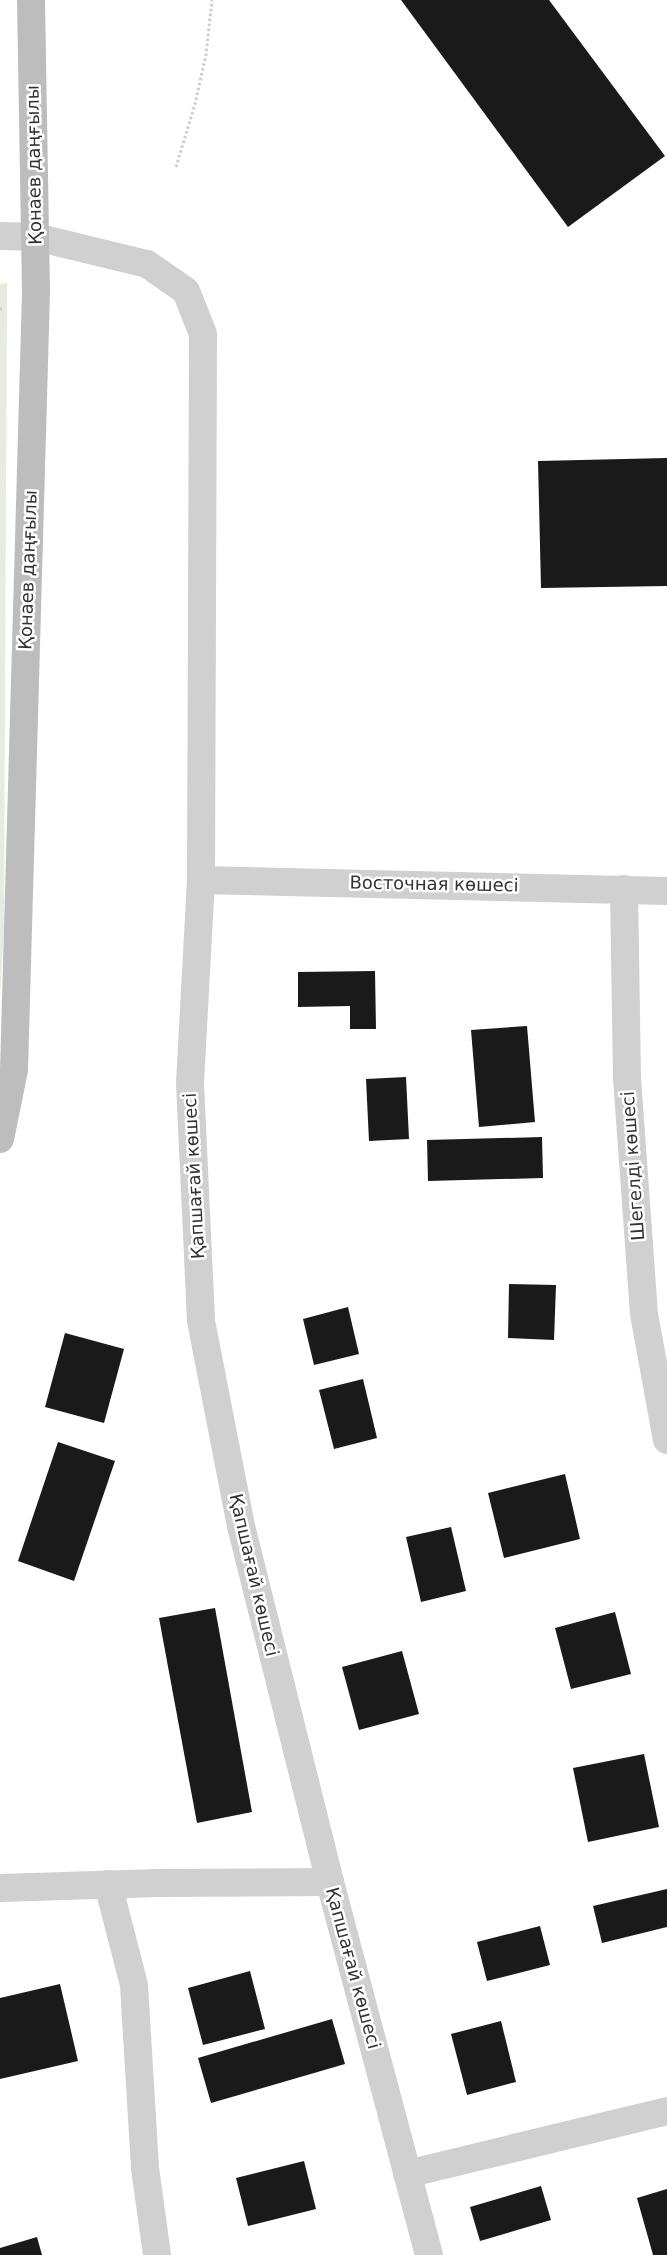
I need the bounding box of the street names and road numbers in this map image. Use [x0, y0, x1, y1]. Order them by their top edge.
street label: Қонаев даңғылы [22, 85, 45, 245]
street label: Қонаев даңғылы [14, 490, 41, 650]
street label: Восточная көшесі [349, 872, 519, 895]
street label: Шегелді көшесі [617, 1091, 648, 1242]
street label: Қапшағай көшесі [179, 1092, 208, 1260]
street label: Қапшағай көшесі [226, 1491, 283, 1658]
street label: Қапшағай көшесі [322, 1885, 385, 2051]

